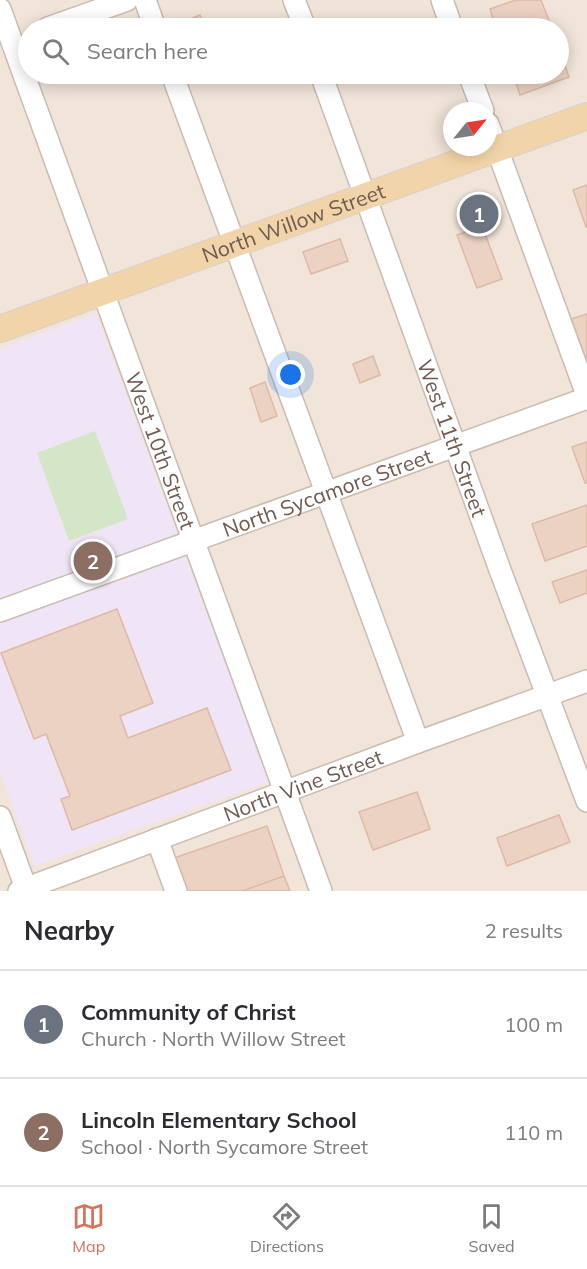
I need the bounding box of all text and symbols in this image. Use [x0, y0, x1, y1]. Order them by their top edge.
search box [18, 18, 569, 84]
icon: search [39, 35, 72, 68]
text: Search here [87, 37, 208, 65]
north arrow [443, 102, 497, 156]
street label: North Willow Street [198, 177, 388, 268]
pin: 1 [460, 192, 498, 236]
street label: West 11th Street [412, 356, 493, 520]
your location [276, 360, 305, 389]
street label: West 10th Street [120, 369, 201, 533]
street label: North Sycamore Street [219, 442, 435, 542]
pin: 2 [74, 538, 112, 584]
street label: North Vine Street [220, 743, 386, 827]
text: Nearby [24, 914, 114, 947]
text: 2 results [485, 918, 563, 943]
text: Community of Christ [81, 998, 296, 1026]
text: 1 [38, 1012, 50, 1037]
text: 100 m [504, 1012, 563, 1037]
text: Church · North Willow Street [81, 1026, 346, 1051]
text: Lincoln Elementary School [81, 1106, 357, 1134]
text: 2 [38, 1120, 50, 1145]
text: 110 m [504, 1120, 563, 1145]
text: School · North Sycamore Street [81, 1134, 368, 1159]
tab: Map [72, 1200, 105, 1256]
tab: Directions [250, 1200, 324, 1256]
tab: Saved [469, 1200, 515, 1256]

